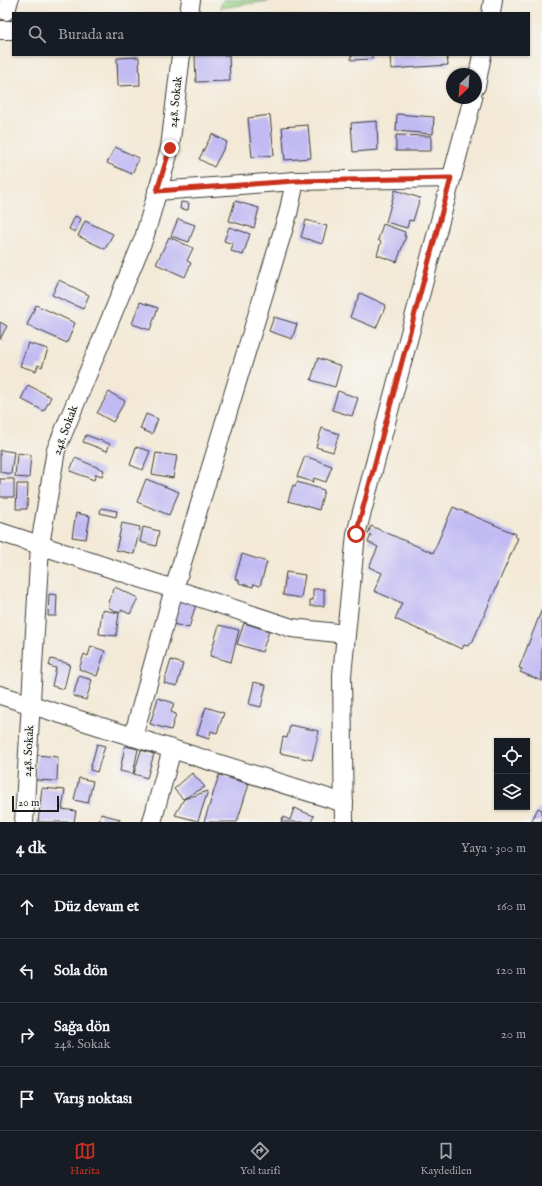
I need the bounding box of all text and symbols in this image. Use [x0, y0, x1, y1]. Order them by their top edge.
search box [12, 12, 530, 56]
icon: search [26, 23, 48, 45]
text: Burada ara [58, 25, 124, 44]
north arrow [446, 68, 482, 104]
street label: 248. Sokak [165, 75, 186, 129]
route end [161, 139, 179, 157]
street label: 248. Sokak [50, 403, 82, 457]
route start [347, 525, 365, 543]
street label: 248. Sokak [20, 724, 37, 777]
map controls [494, 738, 530, 810]
button: locate [494, 738, 530, 774]
button: layers [494, 774, 530, 810]
scale bar [12, 794, 59, 813]
text: 20 m [18, 796, 39, 810]
text: 4 dk [16, 838, 46, 859]
text: Yaya · 300 m [461, 840, 526, 857]
icon: ahead [16, 896, 38, 918]
text: Düz devam et [54, 897, 139, 916]
text: 160 m [496, 898, 526, 915]
icon: left [16, 960, 38, 982]
text: Sola dön [54, 961, 108, 980]
text: 120 m [496, 962, 526, 979]
text: Sağa dön [54, 1017, 110, 1036]
icon: right [16, 1024, 38, 1046]
text: 20 m [501, 1026, 526, 1043]
text: 248. Sokak [54, 1036, 110, 1053]
icon: arrive [16, 1088, 38, 1110]
text: Varış noktası [54, 1089, 132, 1108]
tab: Harita [70, 1140, 100, 1178]
tab: Yol tarifi [240, 1140, 280, 1178]
tab: Kaydedilen [421, 1140, 472, 1178]

